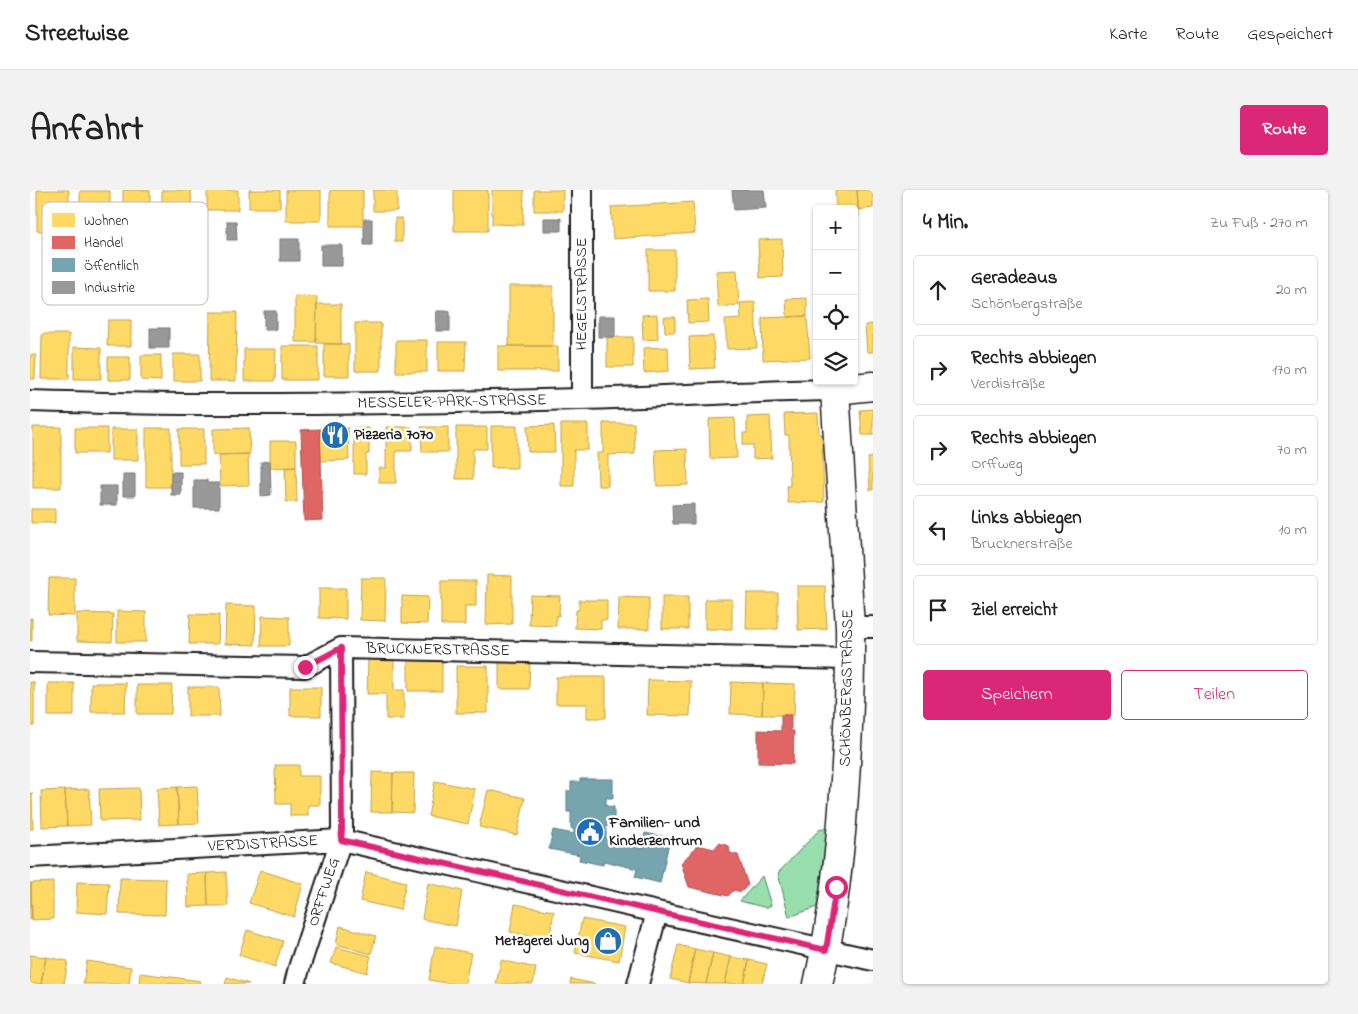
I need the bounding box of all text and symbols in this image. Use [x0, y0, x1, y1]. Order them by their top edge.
text: Streetwise [25, 17, 129, 52]
text: Karte [1109, 22, 1147, 48]
text: Route [1175, 22, 1219, 48]
text: Gespeichert [1247, 22, 1333, 48]
text: Anfahrt [30, 105, 143, 156]
button: Route [1240, 105, 1328, 155]
legend [42, 202, 208, 305]
map controls [813, 205, 858, 385]
button: + [813, 205, 858, 250]
text: 4 Min. [923, 208, 968, 238]
text: Wohnen [84, 211, 129, 232]
text: Zu Fuß · 270 m [1210, 211, 1308, 235]
text: Handel [84, 233, 123, 254]
street label: HEGELSTRASSE [570, 237, 594, 351]
button: − [813, 250, 858, 295]
text: Öffentlich [84, 256, 139, 277]
text: Geradeaus [971, 265, 1058, 292]
icon: ahead [924, 276, 952, 304]
text: Industrie [84, 278, 136, 299]
text: 20 m [1276, 278, 1307, 302]
text: Schönbergstraße [971, 292, 1083, 316]
button: locate [813, 295, 858, 340]
button: layers [813, 340, 858, 385]
text: Rechts abbiegen [971, 345, 1096, 372]
icon: right [924, 356, 952, 384]
text: 170 m [1272, 358, 1307, 382]
text: Verdistraße [971, 372, 1045, 396]
street label: MESSELER-PARK-STRASSE [357, 388, 547, 416]
restaurant icon: Pizzeria 7070 [320, 420, 350, 450]
place label: Pizzeria 7070 [354, 423, 433, 447]
text: Rechts abbiegen [971, 425, 1096, 452]
icon: right [924, 436, 952, 464]
text: 70 m [1277, 438, 1307, 462]
text: Orffweg [971, 452, 1023, 476]
text: Links abbiegen [971, 505, 1082, 532]
icon: left [924, 516, 952, 544]
text: 10 m [1279, 518, 1307, 542]
text: Brucknerstraße [971, 532, 1073, 556]
icon: arrive [924, 596, 952, 624]
text: Ziel erreicht [971, 597, 1058, 624]
street label: SCHÖNBERGSTRASSE [834, 609, 860, 767]
street label: BRUCKNERSTRASSE [365, 637, 510, 663]
route end [294, 656, 317, 679]
button: Speichern [923, 670, 1111, 720]
button: Teilen [1121, 670, 1308, 720]
place label: Familien- und Kinderzentrum [608, 811, 703, 853]
public building icon: Familien- und Kinderzentrum [575, 817, 605, 847]
street label: VERDISTRASSE [206, 829, 319, 859]
street label: ORFFWEG [302, 854, 346, 930]
route start [825, 876, 848, 899]
shop icon: Metzgerei Jung [593, 926, 623, 956]
place label: Metzgerei Jung [495, 929, 589, 954]

